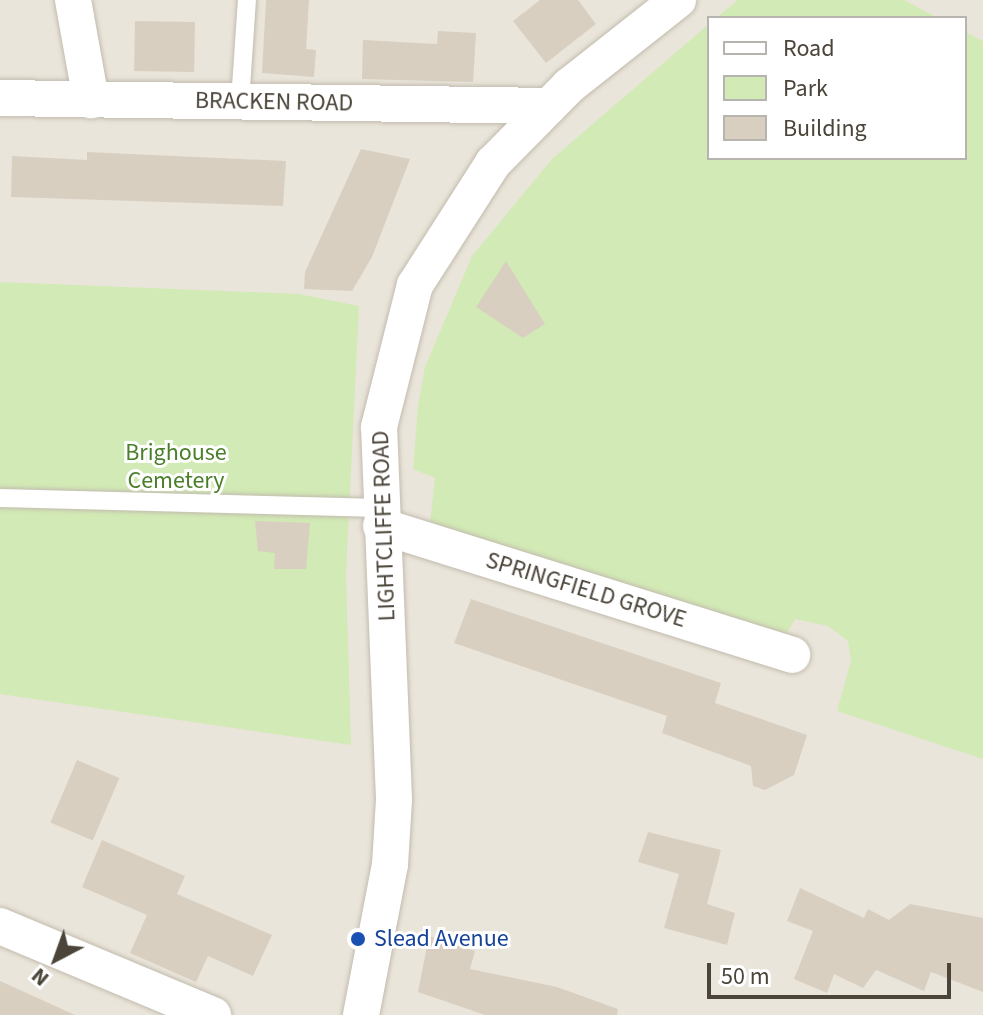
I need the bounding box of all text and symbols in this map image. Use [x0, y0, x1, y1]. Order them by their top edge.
legend [707, 16, 967, 160]
text: Road [783, 31, 835, 66]
text: Park [783, 71, 828, 106]
street label: BRACKEN ROAD [195, 86, 353, 118]
text: Building [783, 111, 867, 146]
street label: LIGHTCLIFFE ROAD [366, 430, 402, 622]
park label: Brighouse Cemetery [125, 439, 227, 495]
street label: SPRINGFIELD GROVE [482, 546, 690, 634]
north arrow [16, 919, 96, 999]
place label: Slead Avenue [374, 925, 509, 953]
marker: Slead Avenue [349, 930, 367, 948]
scale bar [711, 947, 955, 997]
text: 50 m [721, 959, 770, 994]
text: N [24, 960, 56, 994]

